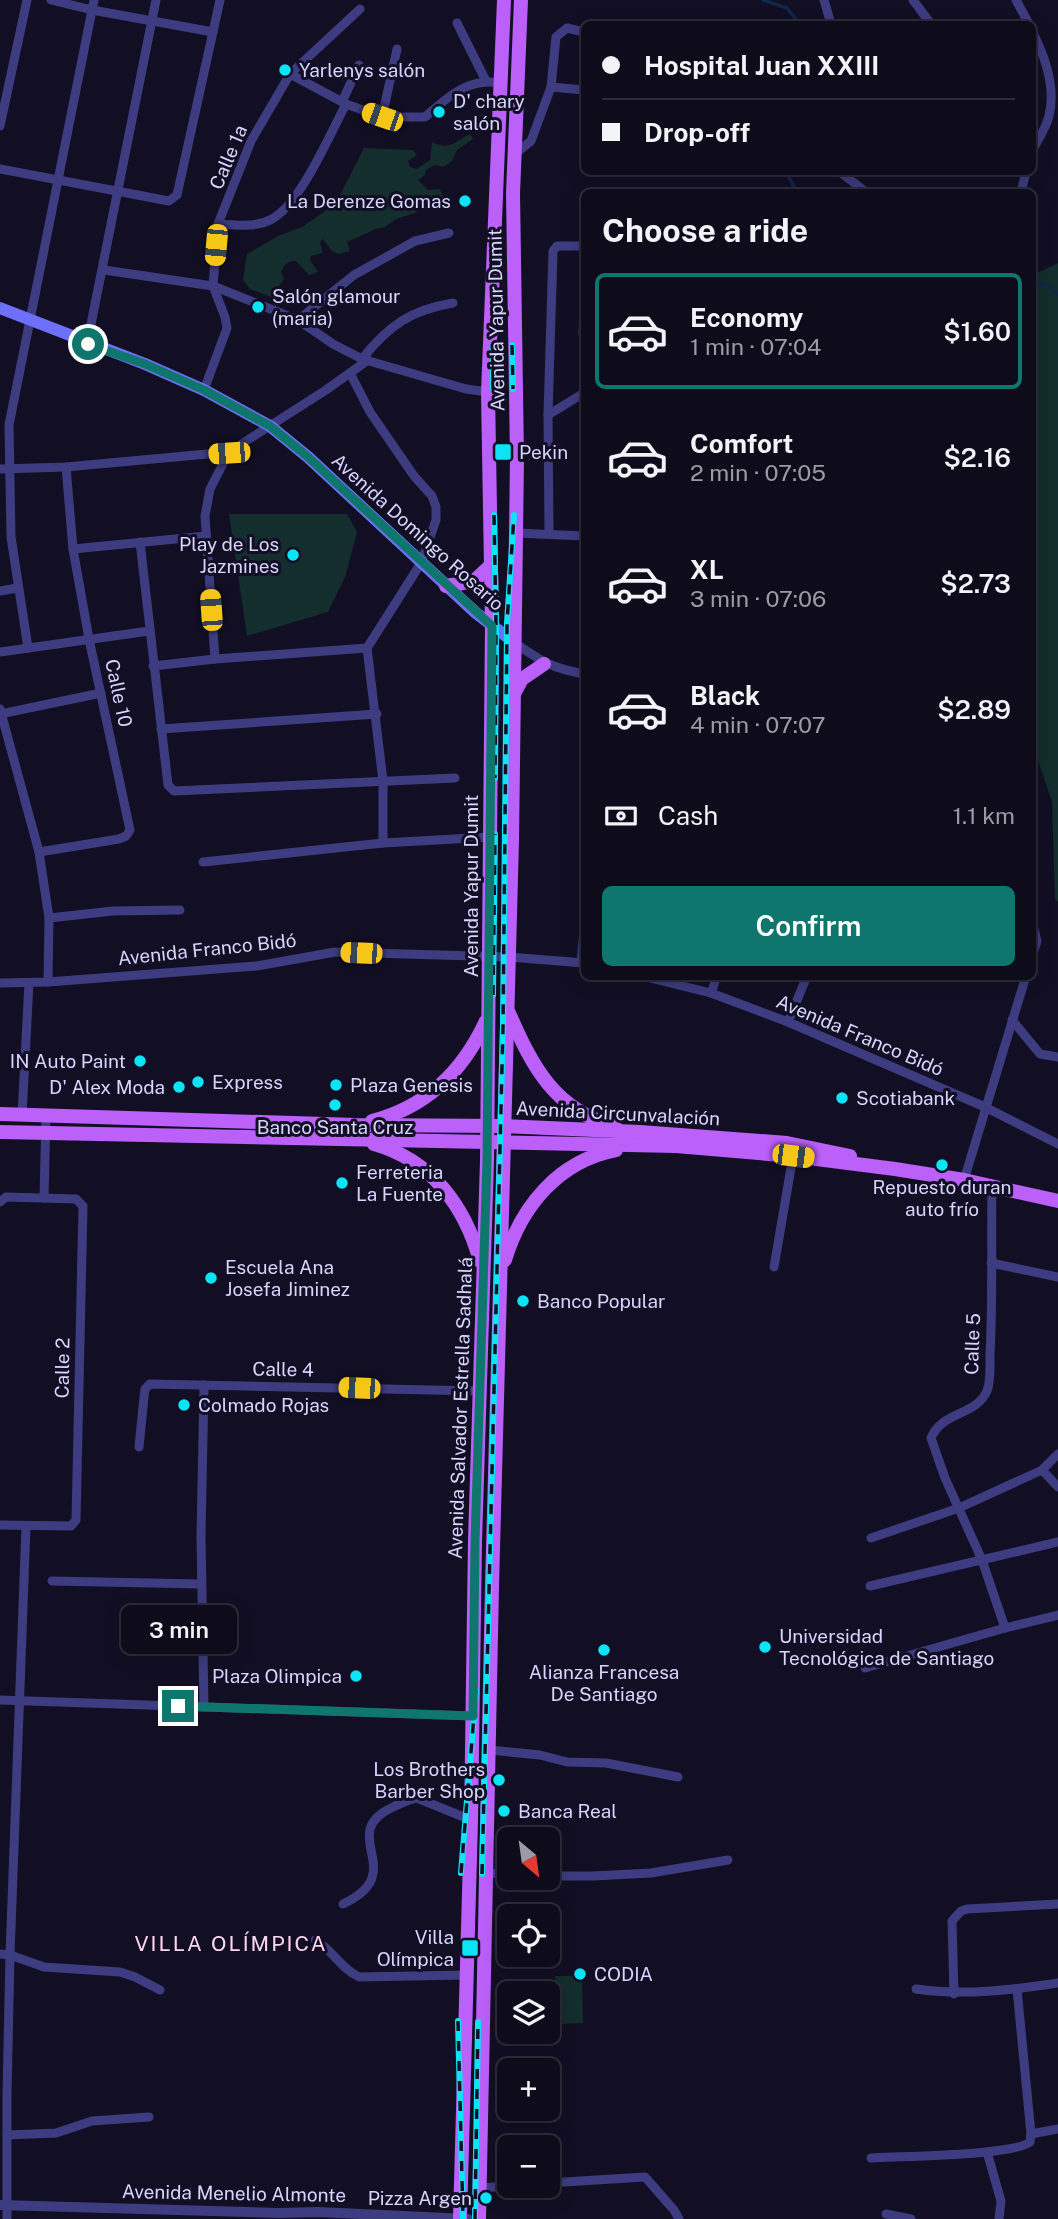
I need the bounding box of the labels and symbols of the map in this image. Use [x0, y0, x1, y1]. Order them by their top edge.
place label: Yarlenys salón [299, 59, 425, 81]
marker: Yarlenys salón [277, 62, 293, 78]
place label: D' chary salón [453, 90, 525, 134]
car [359, 100, 406, 134]
marker: D' chary salón [431, 104, 447, 120]
street label: Calle 1a [205, 122, 251, 192]
place label: La Derenze Gomas [287, 190, 451, 212]
marker: La Derenze Gomas [457, 193, 473, 209]
car [204, 223, 229, 267]
street label: Avenida Yapur Dumit [483, 228, 509, 412]
place label: Salón glamour (maria) [272, 285, 401, 329]
marker: Salón glamour (maria) [250, 299, 266, 315]
route start [72, 328, 104, 360]
car [208, 441, 251, 465]
place label: Pekin [519, 441, 568, 463]
marker: Pekin [493, 442, 513, 462]
street label: Avenida Domingo Rosario [327, 449, 509, 615]
place label: Play de Los Jazmines [179, 533, 279, 577]
marker: Play de Los Jazmines [285, 547, 301, 563]
car [200, 588, 223, 632]
street label: Calle 10 [101, 657, 137, 729]
street label: Avenida Yapur Dumit [460, 795, 482, 977]
street label: Avenida Franco Bidó [117, 929, 297, 969]
car [340, 942, 383, 964]
street label: Avenida Franco Bidó [773, 990, 947, 1080]
place label: IN Auto Paint [10, 1050, 126, 1072]
marker: IN Auto Paint [132, 1053, 148, 1069]
place label: Express [212, 1071, 283, 1093]
marker: Express [190, 1074, 206, 1090]
place label: Plaza Genesis [350, 1074, 473, 1096]
place label: D' Alex Moda [49, 1076, 165, 1098]
marker: Plaza Genesis [328, 1077, 344, 1093]
marker: D' Alex Moda [171, 1079, 187, 1095]
place label: Scotiabank [856, 1087, 956, 1109]
marker: Scotiabank [834, 1090, 850, 1106]
marker: Banco Santa Cruz [327, 1097, 343, 1113]
street label: Avenida Circunvalación [515, 1097, 721, 1129]
place label: Banco Santa Cruz [257, 1116, 413, 1138]
car [771, 1143, 816, 1169]
marker: Repuesto duran auto frío [934, 1157, 950, 1173]
place label: Ferreteria La Fuente [356, 1161, 443, 1205]
marker: Ferreteria La Fuente [334, 1175, 350, 1191]
place label: Repuesto duran auto frío [873, 1176, 1011, 1220]
place label: Escuela Ana Josefa Jiminez [225, 1256, 350, 1300]
street label: Avenida Salvador Estrella Sadhalá [444, 1257, 476, 1559]
marker: Escuela Ana Josefa Jiminez [203, 1270, 219, 1286]
place label: Banco Popular [537, 1290, 665, 1312]
marker: Banco Popular [515, 1293, 531, 1309]
street label: Calle 5 [960, 1313, 984, 1375]
street label: Calle 2 [50, 1337, 74, 1399]
street label: Calle 4 [252, 1357, 314, 1381]
car [338, 1377, 381, 1399]
place label: Colmado Rojas [198, 1394, 329, 1416]
marker: Colmado Rojas [176, 1397, 192, 1413]
callout: 3 min [120, 1604, 236, 1654]
place label: Universidad Tecnológica de Santiago [779, 1625, 994, 1669]
marker: Universidad Tecnológica de Santiago [757, 1639, 773, 1655]
marker: Alianza Francesa De Santiago [596, 1642, 612, 1658]
place label: Alianza Francesa De Santiago [529, 1661, 679, 1705]
place label: Plaza Olimpica [212, 1665, 342, 1687]
marker: Plaza Olimpica [348, 1668, 364, 1684]
route end [162, 1690, 194, 1722]
place label: Los Brothers Barber Shop [373, 1758, 485, 1802]
marker: Los Brothers Barber Shop [491, 1772, 507, 1788]
place label: Banca Real [518, 1800, 617, 1822]
marker: Banca Real [496, 1803, 512, 1819]
north arrow [497, 1827, 560, 1890]
place label: Villa Olímpica [377, 1926, 454, 1970]
district label: VILLA OLÍMPICA [134, 1931, 328, 1956]
marker: Villa Olímpica [460, 1938, 480, 1958]
place label: CODIA [594, 1963, 653, 1985]
marker: CODIA [572, 1966, 588, 1982]
street label: Avenida Menelio Almonte [122, 2180, 346, 2206]
place label: Pizza Argen [368, 2187, 472, 2209]
marker: Pizza Argen [478, 2190, 494, 2206]

